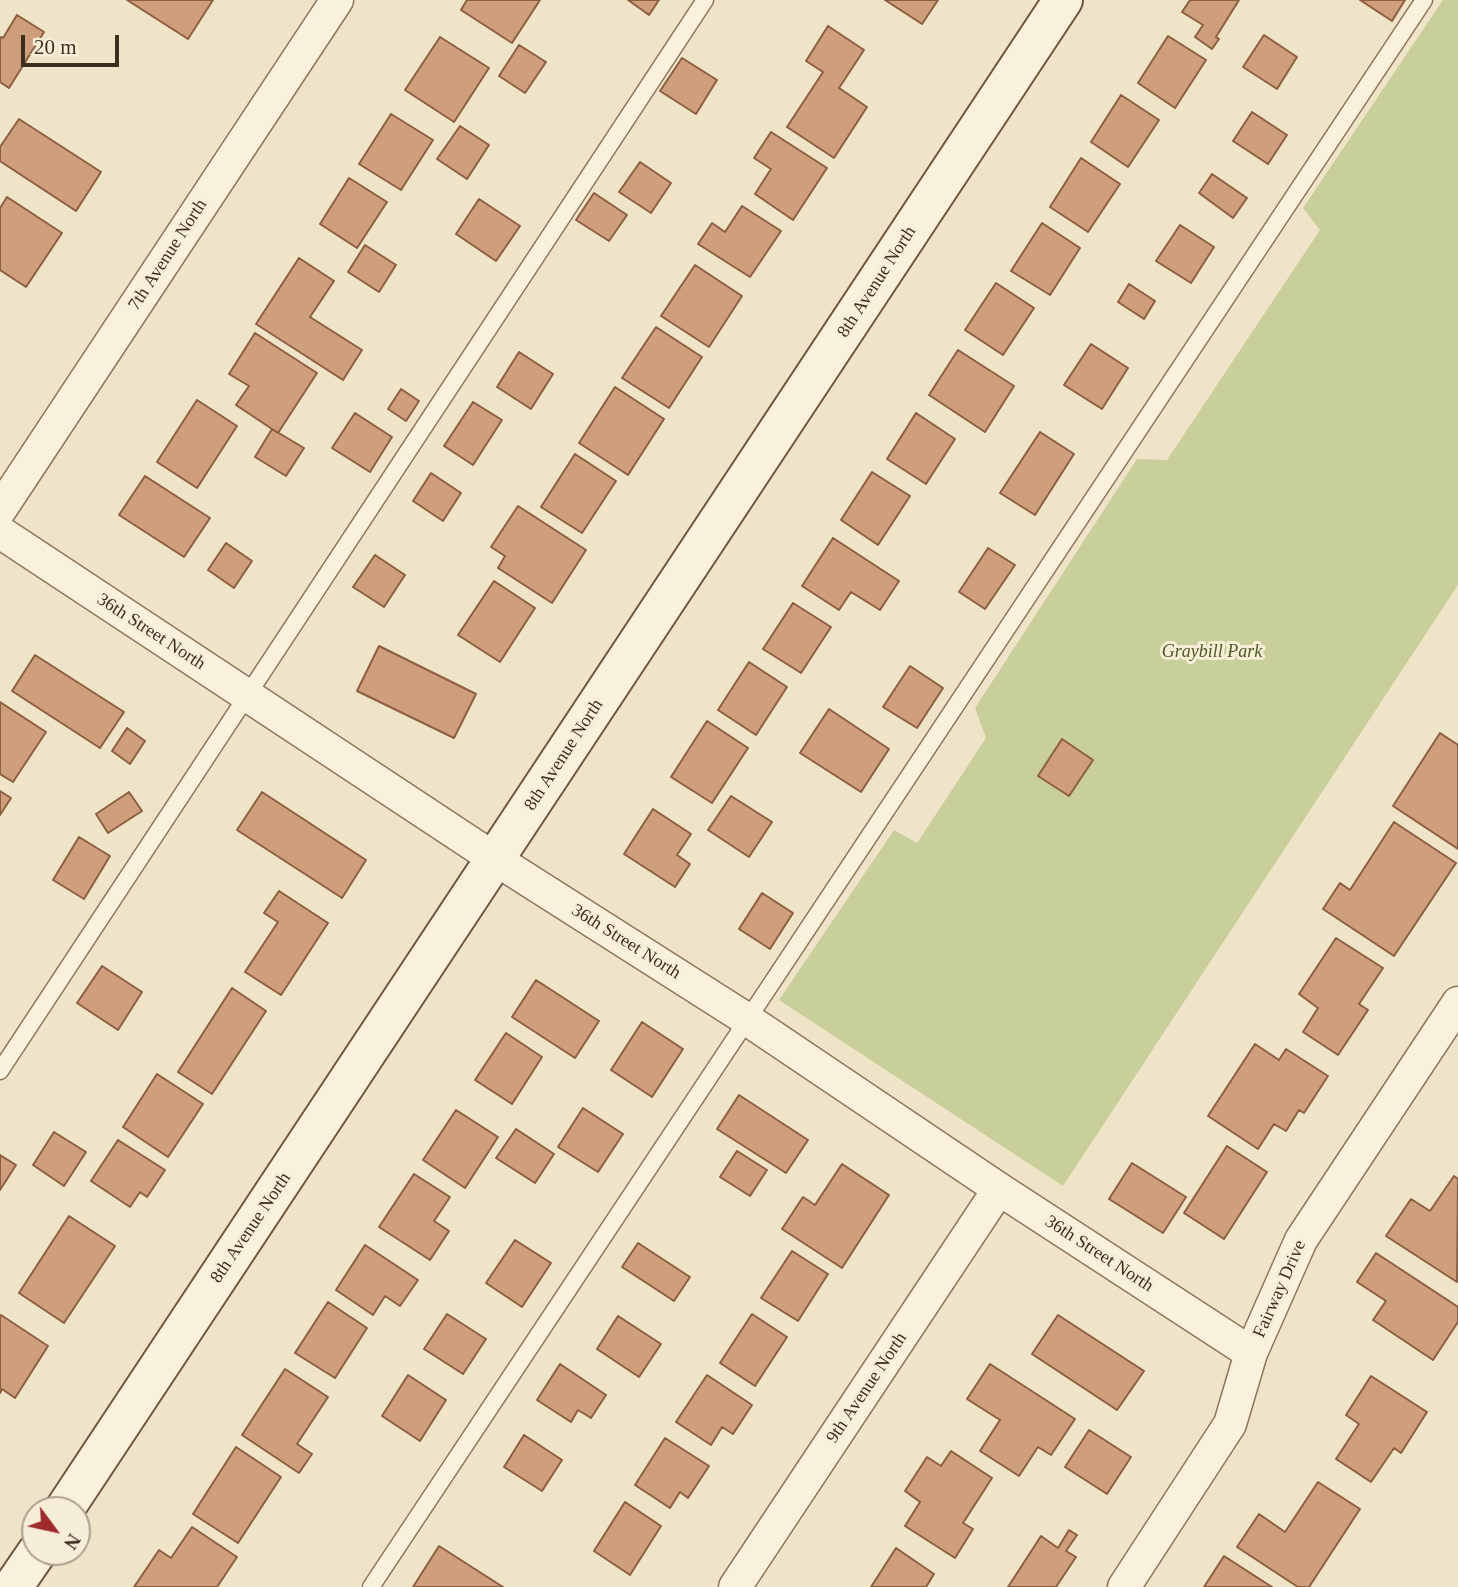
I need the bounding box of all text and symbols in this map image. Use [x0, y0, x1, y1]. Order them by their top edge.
scale bar [24, 21, 122, 65]
text: 20 m [34, 35, 77, 59]
street label: 7th Avenue North [124, 195, 212, 315]
street label: 8th Avenue North [833, 222, 921, 342]
street label: 36th Street North [93, 589, 209, 675]
park label: Graybill Park [1162, 641, 1262, 663]
street label: 8th Avenue North [520, 695, 608, 815]
street label: 36th Street North [567, 900, 685, 984]
street label: 8th Avenue North [206, 1169, 296, 1287]
street label: 36th Street North [1041, 1211, 1157, 1297]
street label: Fairway Drive [1249, 1237, 1311, 1341]
street label: 9th Avenue North [822, 1329, 912, 1447]
north arrow [21, 1496, 91, 1566]
text: N [60, 1530, 85, 1553]

